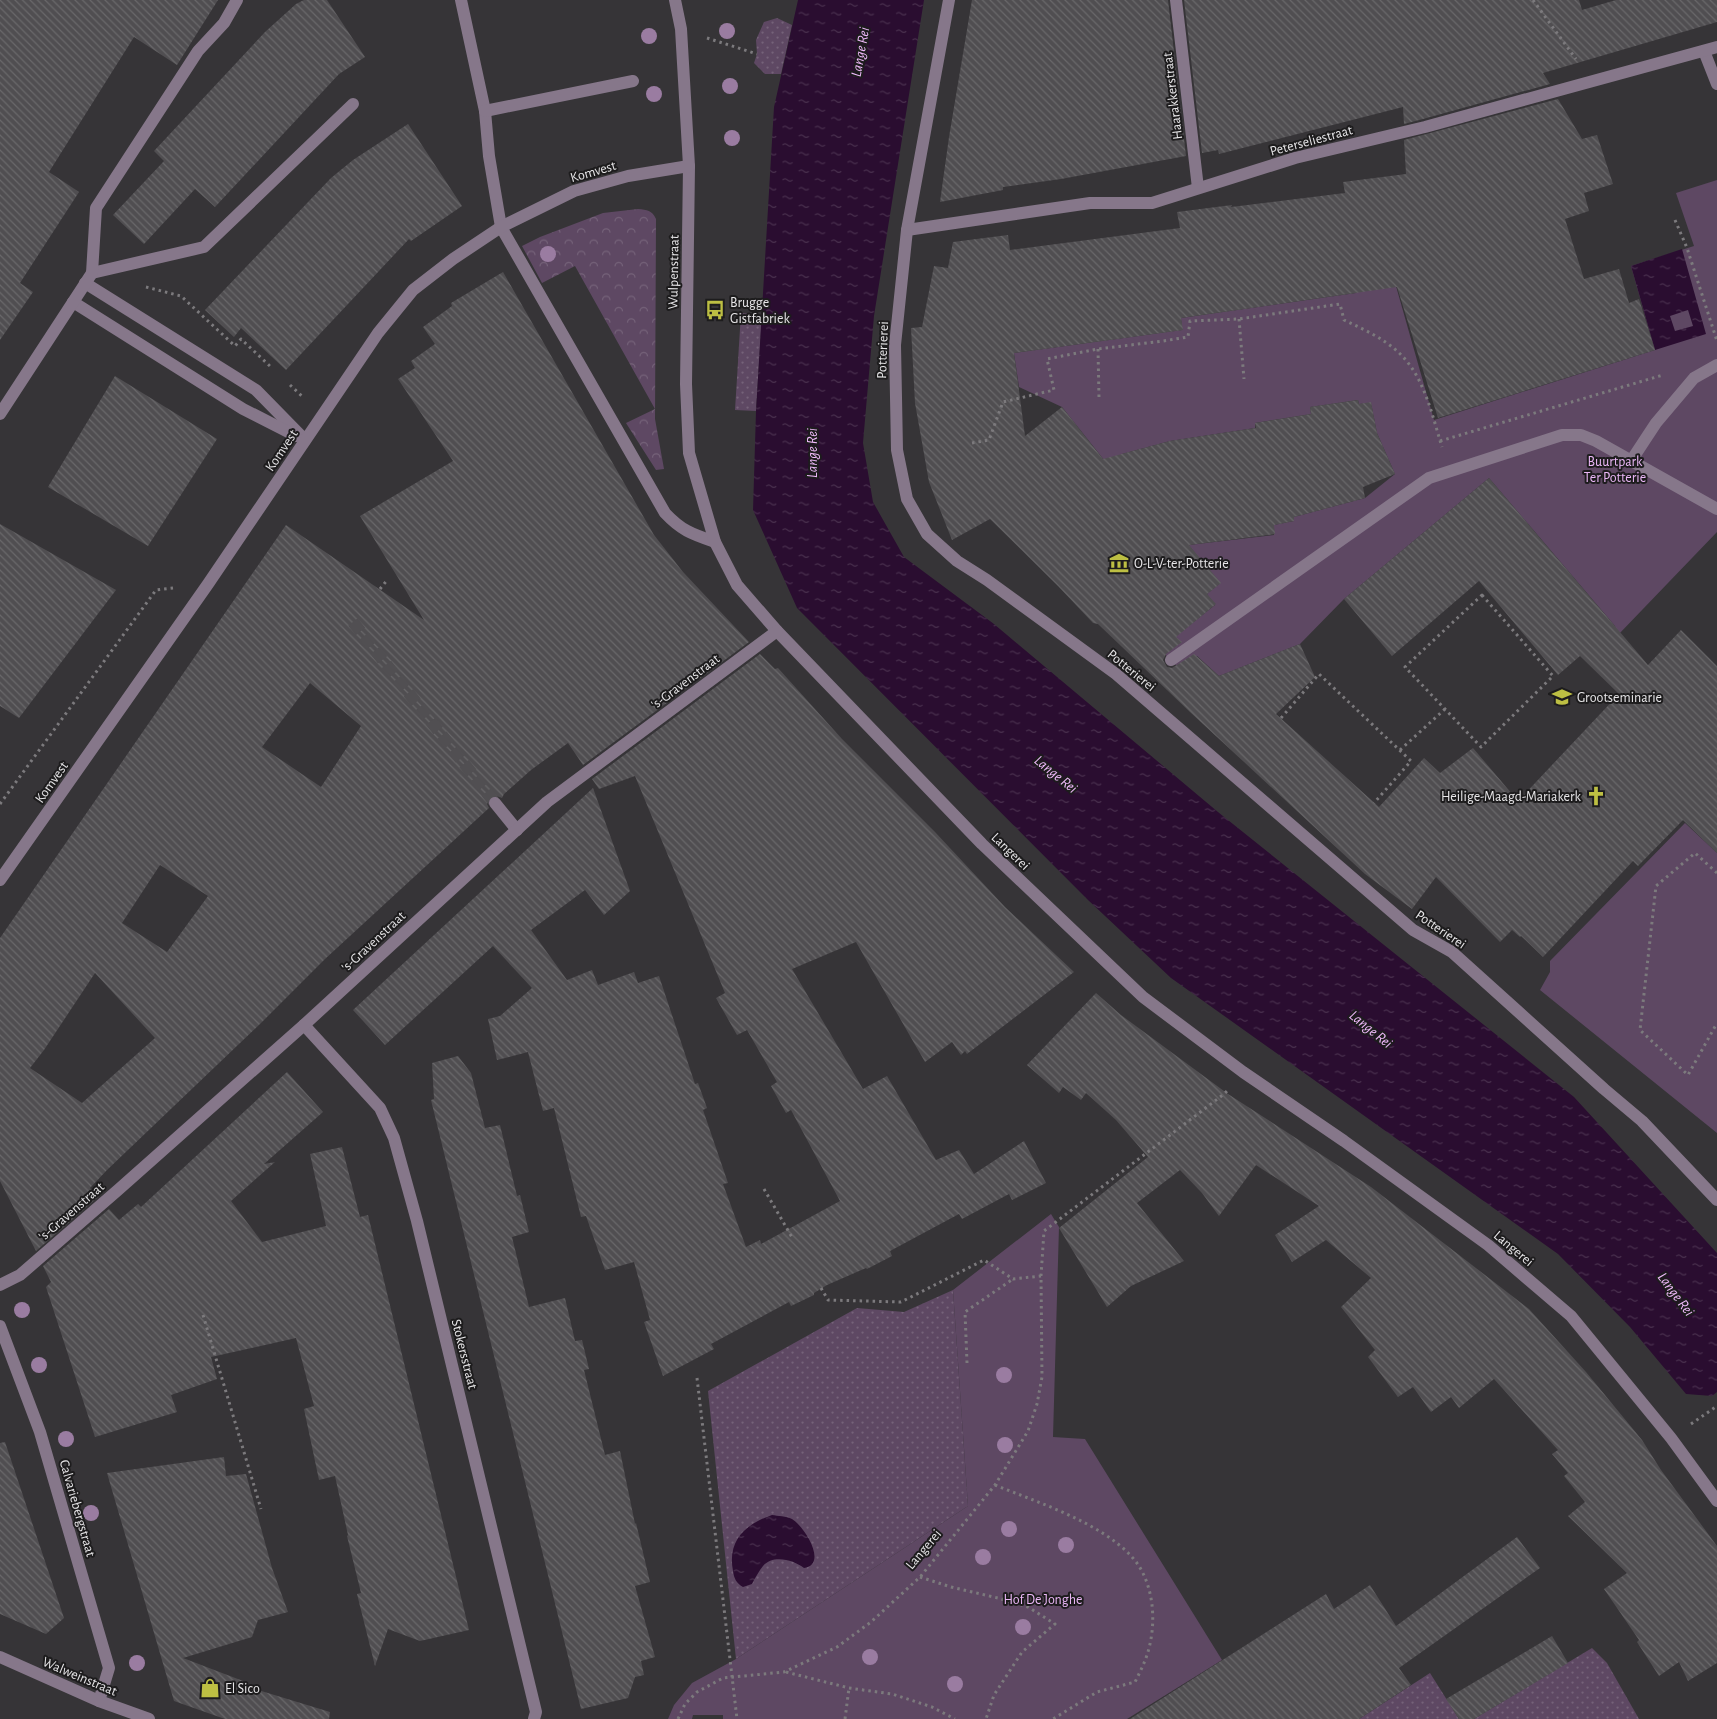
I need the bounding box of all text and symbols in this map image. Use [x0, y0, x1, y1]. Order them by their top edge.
water label: Lange Rei [849, 26, 872, 78]
street label: Haarakkerstraat [1161, 51, 1185, 140]
street label: Peterseliestraat [1269, 123, 1355, 159]
street label: Komvest [569, 159, 618, 185]
street label: Wulpenstraat [666, 234, 682, 309]
place label: Brugge Gistfabriek [730, 296, 790, 326]
bus stop icon: Brugge Gistfabriek [704, 299, 726, 321]
street label: Potterierei [875, 321, 891, 379]
street label: Komvest [263, 427, 301, 474]
water label: Lange Rei [805, 428, 820, 478]
park label: Buurtpark Ter Potterie [1584, 455, 1646, 485]
museum icon: O-L-V-ter-Potterie [1108, 552, 1130, 574]
place label: O-L-V-ter-Potterie [1134, 557, 1229, 571]
street label: Potterierei [1105, 647, 1158, 694]
street label: 's-Gravenstraat [649, 651, 723, 712]
school or university icon: Grootseminarie [1551, 686, 1573, 708]
place label: Grootseminarie [1577, 691, 1662, 705]
water label: Lange Rei [1031, 753, 1080, 796]
street label: Komvest [33, 759, 71, 806]
church icon: Heilige-Maagd-Mariakerk [1585, 785, 1607, 807]
place label: Heilige-Maagd-Mariakerk [1441, 790, 1582, 804]
street label: Langerei [989, 830, 1032, 873]
street label: 's-Gravenstraat [339, 908, 409, 975]
street label: Potterierei [1413, 908, 1468, 952]
water label: Lange Rei [1346, 1008, 1395, 1051]
street label: 's-Gravenstraat [36, 1179, 107, 1244]
street label: Langerei [1491, 1228, 1536, 1269]
water label: Lange Rei [1654, 1270, 1697, 1319]
street label: Stokersstraat [449, 1318, 480, 1391]
street label: Calvariebergstraat [57, 1458, 98, 1559]
street label: Langerei [903, 1527, 944, 1572]
park label: Hof De Jonghe [1004, 1593, 1082, 1607]
street label: Walweinstraat [40, 1655, 119, 1699]
shop icon: El Sico [199, 1677, 221, 1699]
place label: El Sico [225, 1682, 260, 1696]

